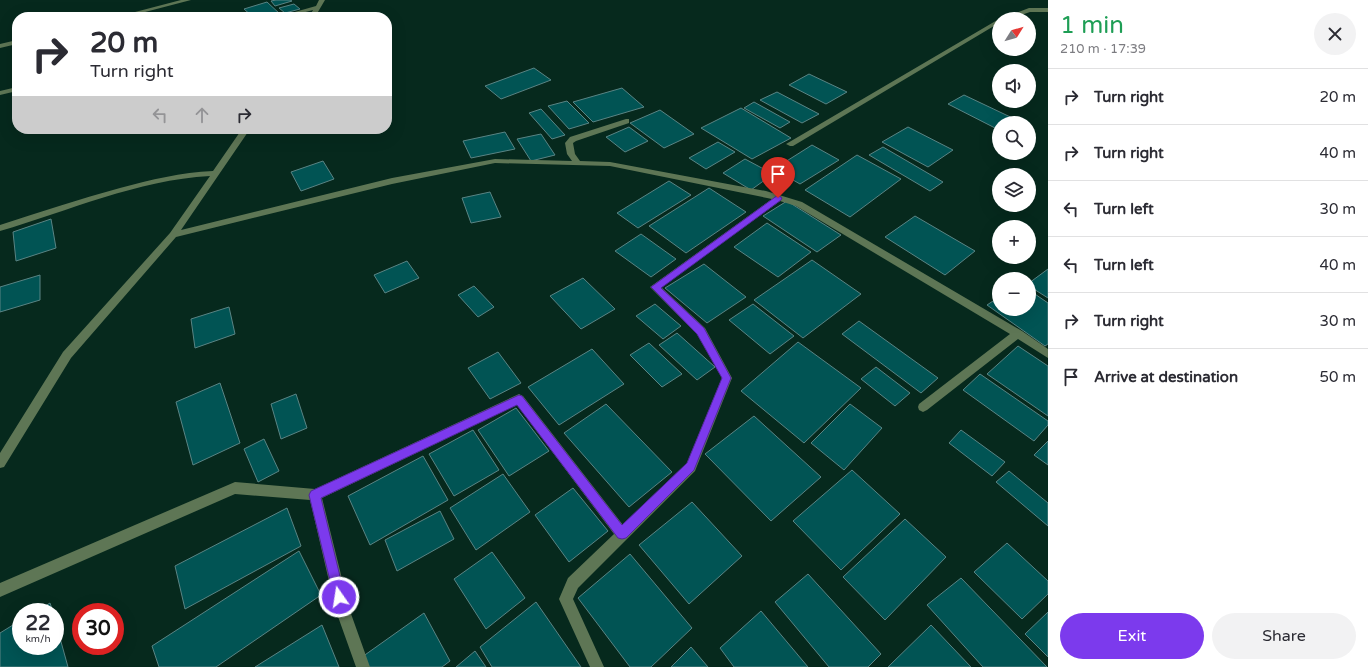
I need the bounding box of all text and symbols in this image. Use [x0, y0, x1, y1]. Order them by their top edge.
text: 1 min [1060, 11, 1124, 40]
north arrow [992, 12, 1036, 56]
map controls [992, 12, 1036, 316]
button: close [1314, 13, 1356, 55]
text: 20 m [90, 26, 158, 60]
icon: right [24, 28, 76, 80]
text: 210 m · 17:39 [1060, 41, 1146, 57]
text: Turn right [90, 60, 174, 82]
button: sound [992, 64, 1036, 108]
icon: right [1060, 86, 1082, 108]
text: Turn right [1094, 88, 1164, 106]
text: 20 m [1319, 88, 1356, 106]
icon: left [149, 104, 171, 126]
icon: ahead [191, 104, 213, 126]
icon: right [233, 104, 255, 126]
button: search [992, 116, 1036, 160]
icon: right [1060, 142, 1082, 164]
text: Turn right [1094, 144, 1164, 162]
text: 40 m [1319, 144, 1356, 162]
pin [761, 157, 795, 198]
icon: arrive [767, 163, 789, 185]
button: layers [992, 168, 1036, 212]
icon: left [1060, 198, 1082, 220]
text: Turn left [1094, 200, 1154, 218]
text: 30 m [1319, 200, 1356, 218]
button: + [992, 220, 1036, 264]
icon: left [1060, 254, 1082, 276]
text: Turn left [1094, 256, 1154, 274]
text: 40 m [1319, 256, 1356, 274]
button: − [992, 272, 1036, 316]
icon: right [1060, 310, 1082, 332]
text: Turn right [1094, 312, 1164, 330]
text: 30 m [1319, 312, 1356, 330]
icon: arrive [1060, 366, 1082, 388]
text: Arrive at destination [1094, 368, 1238, 386]
text: 50 m [1319, 368, 1356, 386]
position arrow [318, 576, 360, 618]
speed limit sign: 30 [72, 603, 124, 655]
text: 22 [25, 612, 51, 636]
button: Exit [1060, 613, 1204, 659]
button: Share [1212, 613, 1356, 659]
text: km/h [25, 633, 51, 645]

